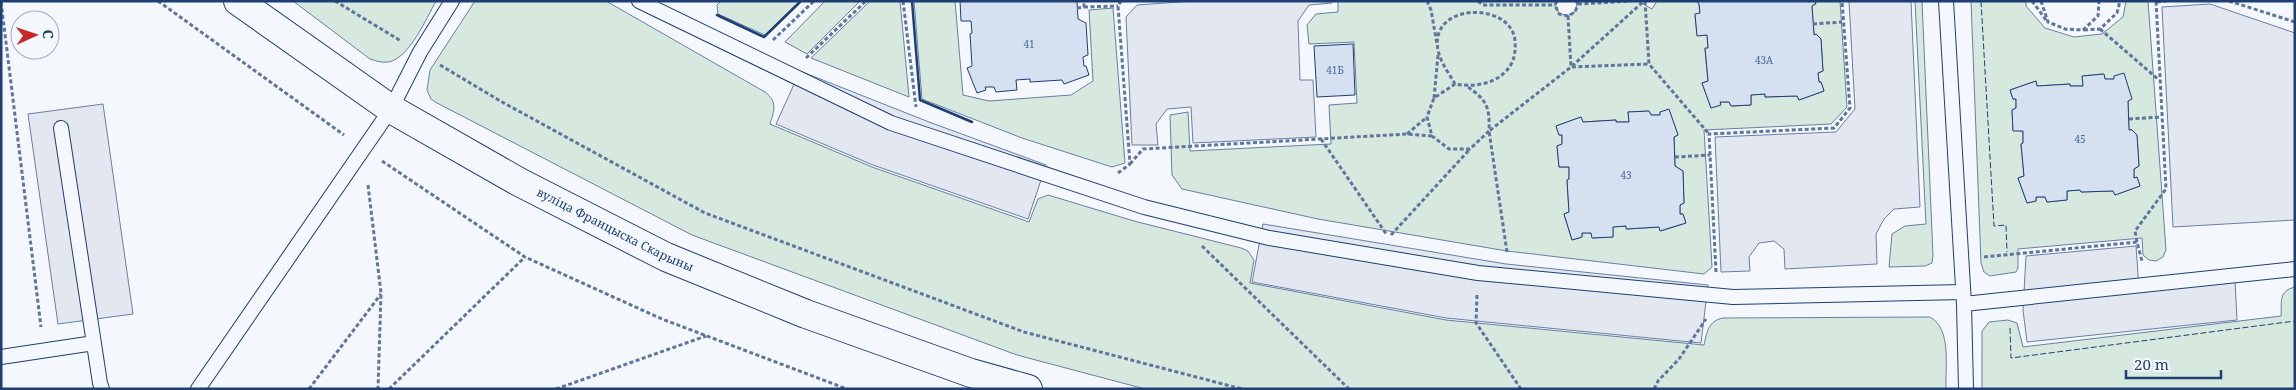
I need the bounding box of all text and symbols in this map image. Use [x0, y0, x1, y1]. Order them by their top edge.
north arrow [10, 10, 60, 60]
text: С [39, 29, 58, 39]
house number: 41 [1023, 37, 1035, 51]
house number: 43А [1755, 53, 1774, 67]
house number: 41Б [1326, 63, 1344, 77]
house number: 45 [2074, 132, 2086, 146]
house number: 43 [1620, 168, 1632, 182]
street label: вуліца Францыска Скарыны [534, 183, 696, 275]
scale bar [2126, 348, 2221, 380]
text: 20 m [2134, 354, 2169, 374]

